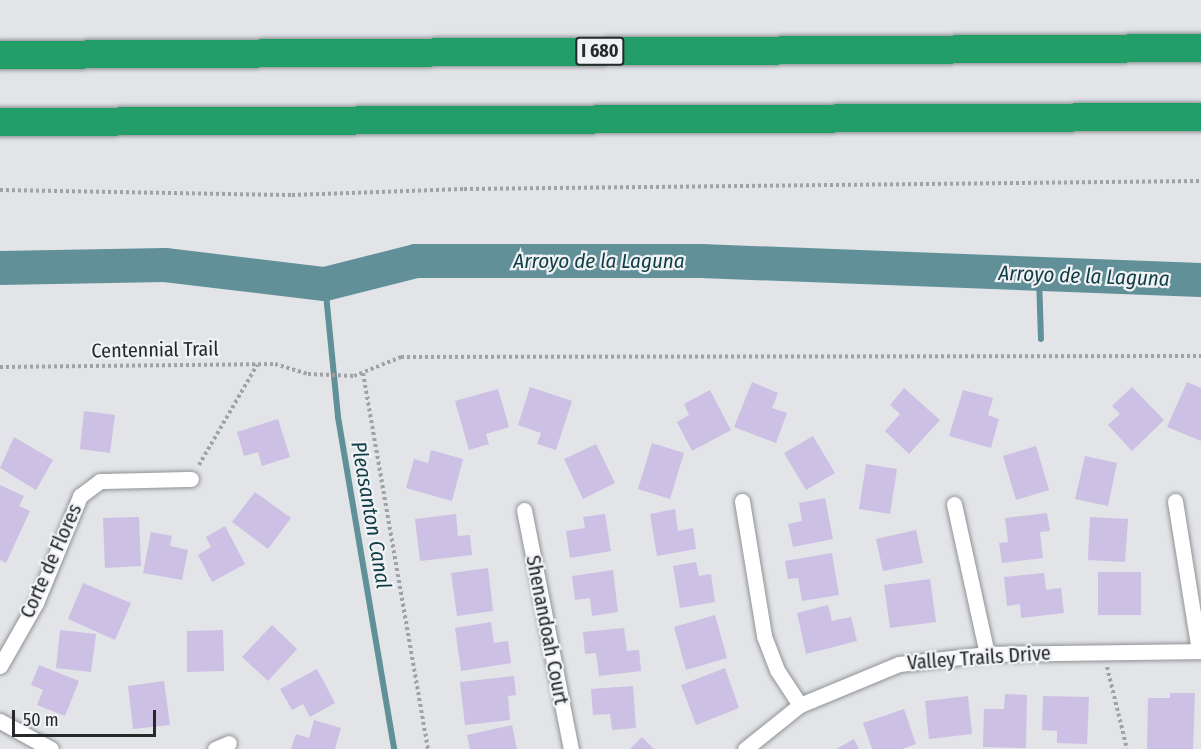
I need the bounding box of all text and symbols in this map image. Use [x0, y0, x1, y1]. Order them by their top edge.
road number: I 680 [574, 36, 626, 66]
water label: Arroyo de la Laguna [513, 248, 685, 274]
water label: Arroyo de la Laguna [998, 260, 1170, 292]
street label: Centennial Trail [91, 337, 219, 363]
water label: Pleasanton Canal [346, 439, 396, 591]
street label: Corte de Flores [15, 500, 87, 622]
street label: Shenandoah Court [521, 553, 573, 707]
street label: Valley Trails Drive [907, 641, 1051, 675]
scale bar [15, 698, 159, 736]
text: 50 m [23, 709, 59, 731]

